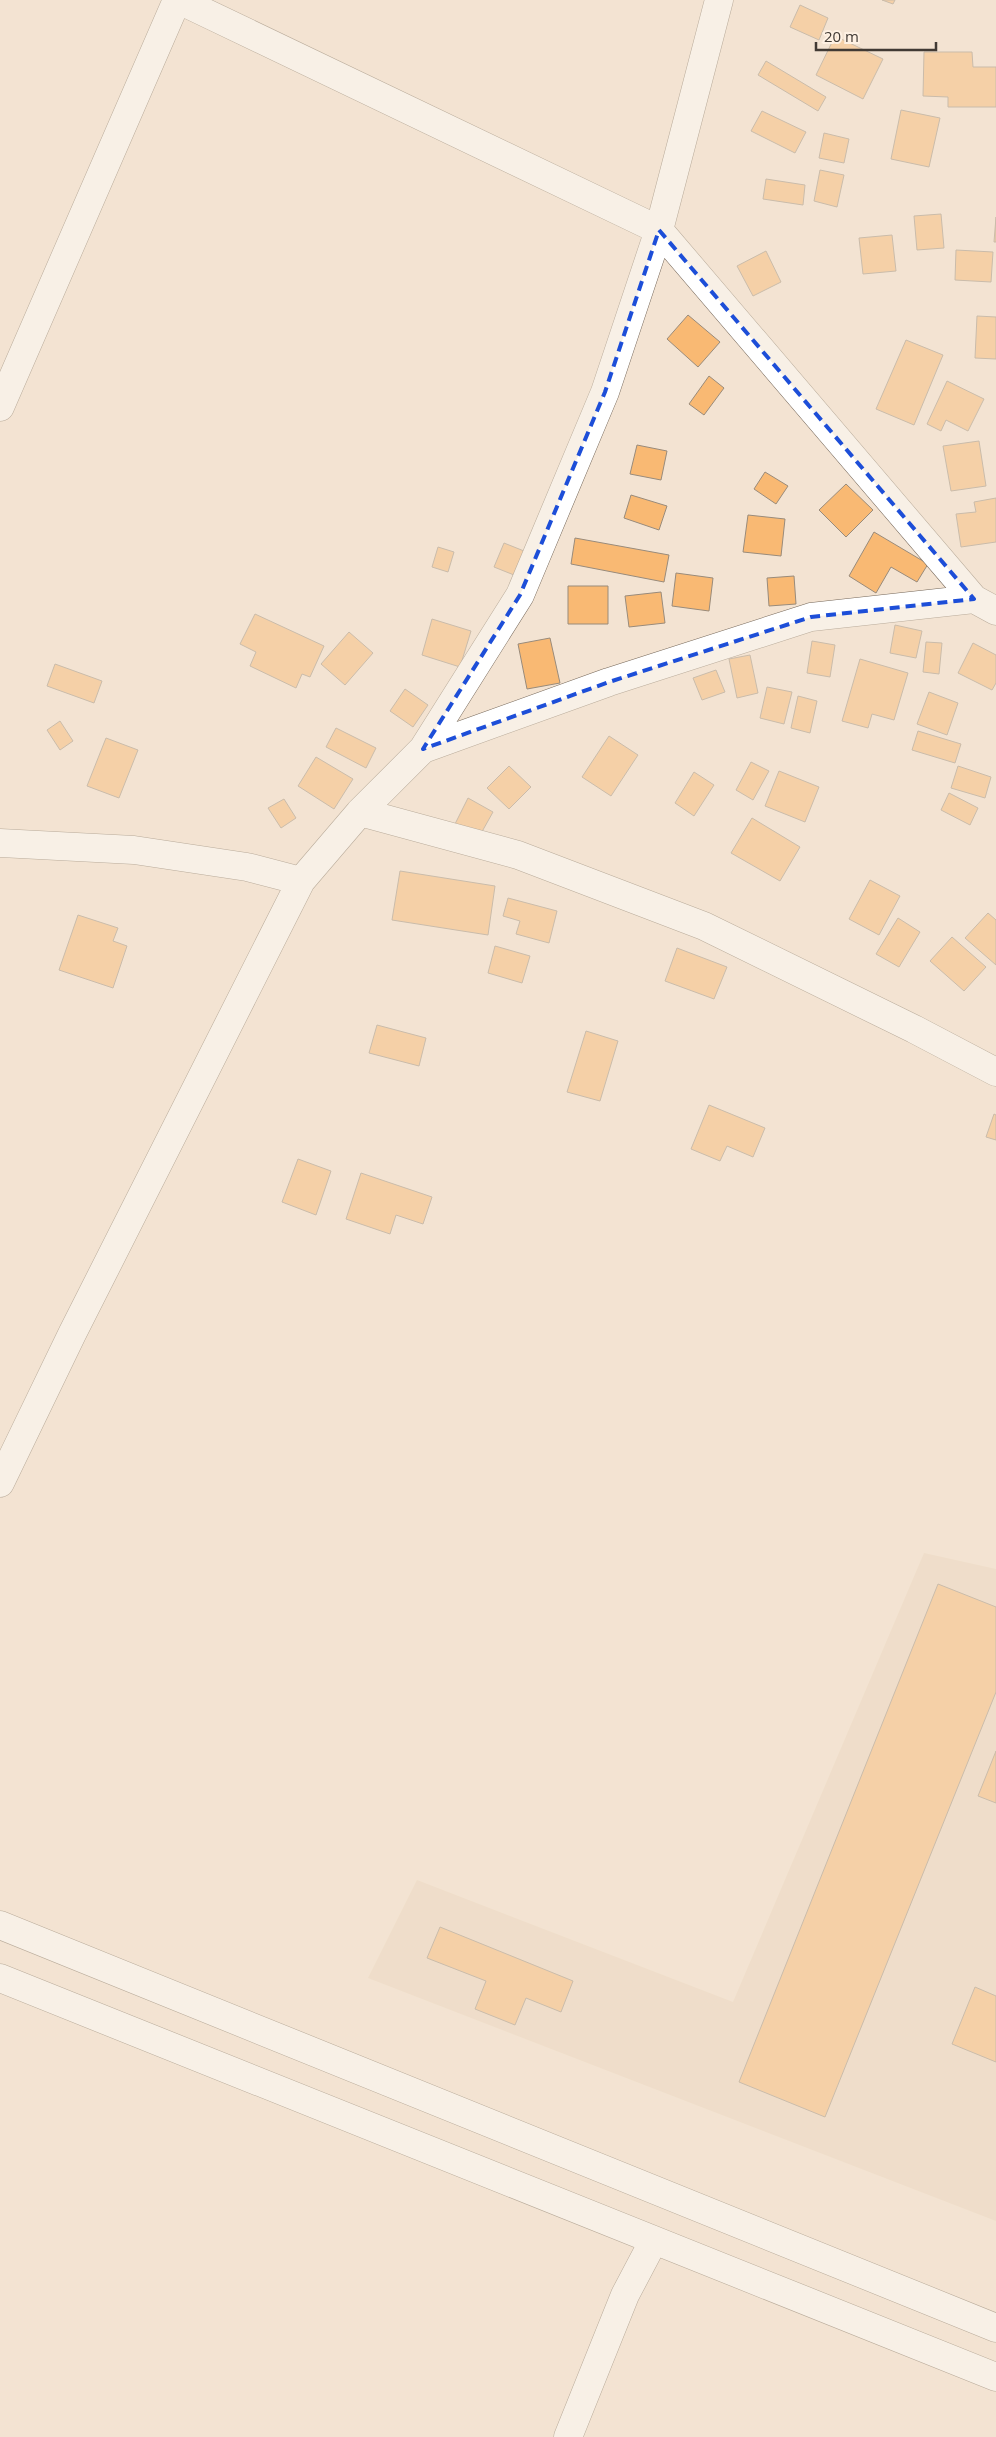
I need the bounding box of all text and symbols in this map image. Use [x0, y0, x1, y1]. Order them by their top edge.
scale bar [816, 20, 936, 52]
text: 20 m [824, 26, 859, 46]

